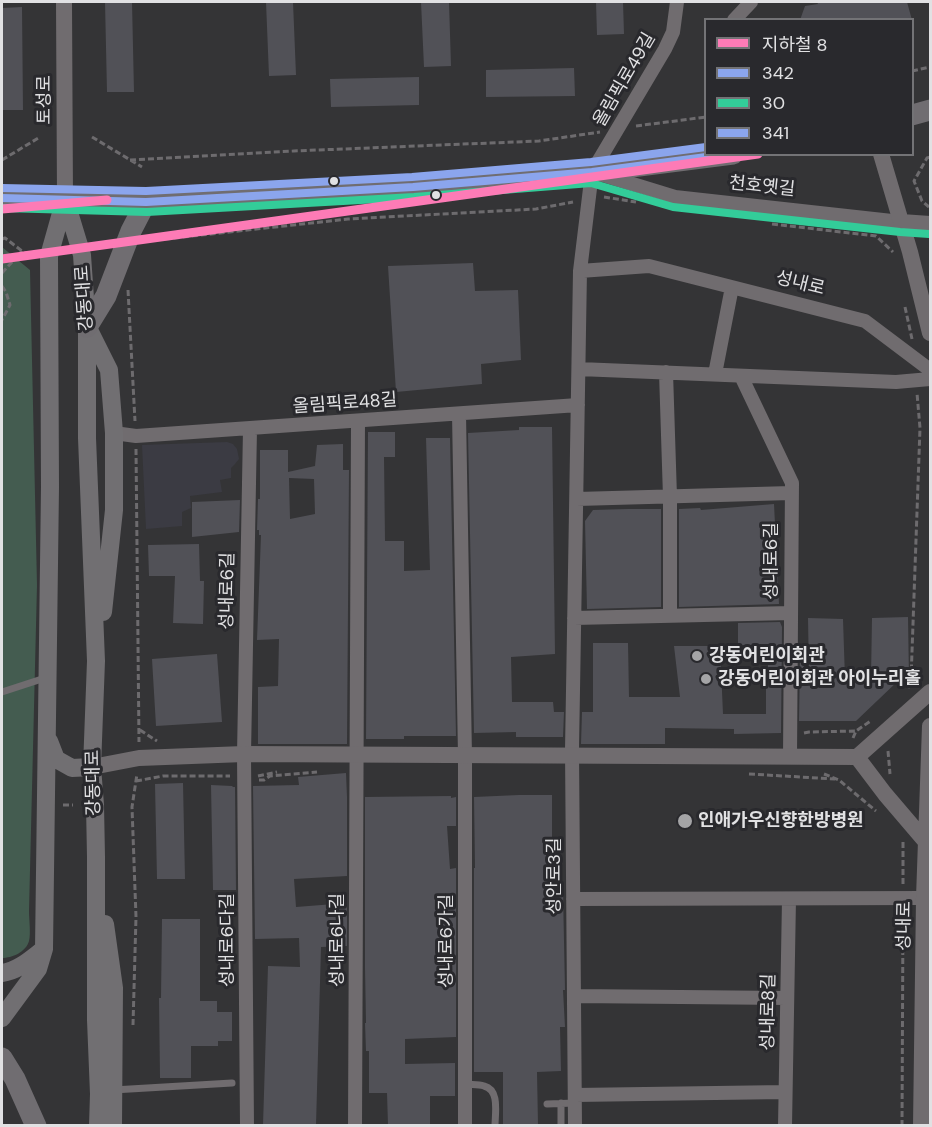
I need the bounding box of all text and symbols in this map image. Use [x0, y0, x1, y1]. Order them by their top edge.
legend [704, 18, 914, 156]
street label: 올림픽로49길 [589, 29, 661, 131]
text: 지하철 8 [762, 33, 827, 57]
text: 342 [762, 61, 794, 85]
street label: 토성로 [34, 75, 56, 125]
text: 30 [762, 91, 785, 115]
text: 341 [762, 121, 789, 145]
street label: 천호옛길 [728, 173, 796, 201]
unlabelled marker [328, 175, 340, 187]
unlabelled marker [430, 189, 442, 201]
street label: 강동대로 [72, 264, 98, 332]
street label: 성내로 [773, 268, 827, 300]
street label: 올림픽로48길 [292, 390, 398, 418]
street label: 성내로6길 [761, 522, 783, 600]
street label: 성내로6길 [217, 552, 239, 630]
place label: 강동어린이회관 [709, 645, 825, 667]
marker: 강동어린이회관 [690, 649, 704, 663]
place label: 강동어린이회관 아이누리홀 [718, 668, 921, 690]
marker: 강동어린이회관 아이누리홀 [699, 672, 713, 686]
street label: 강동대로 [83, 750, 105, 816]
place label: 인애가우신향한방병원 [698, 810, 864, 832]
marker: 인애가우신향한방병원 [676, 812, 694, 830]
street label: 성안로3길 [544, 838, 566, 914]
street label: 성내로6다길 [217, 893, 239, 987]
street label: 성내로6나길 [327, 893, 349, 987]
street label: 성내로6가길 [436, 894, 458, 988]
street label: 성내로 [894, 901, 916, 951]
street label: 성내로8길 [758, 973, 780, 1051]

